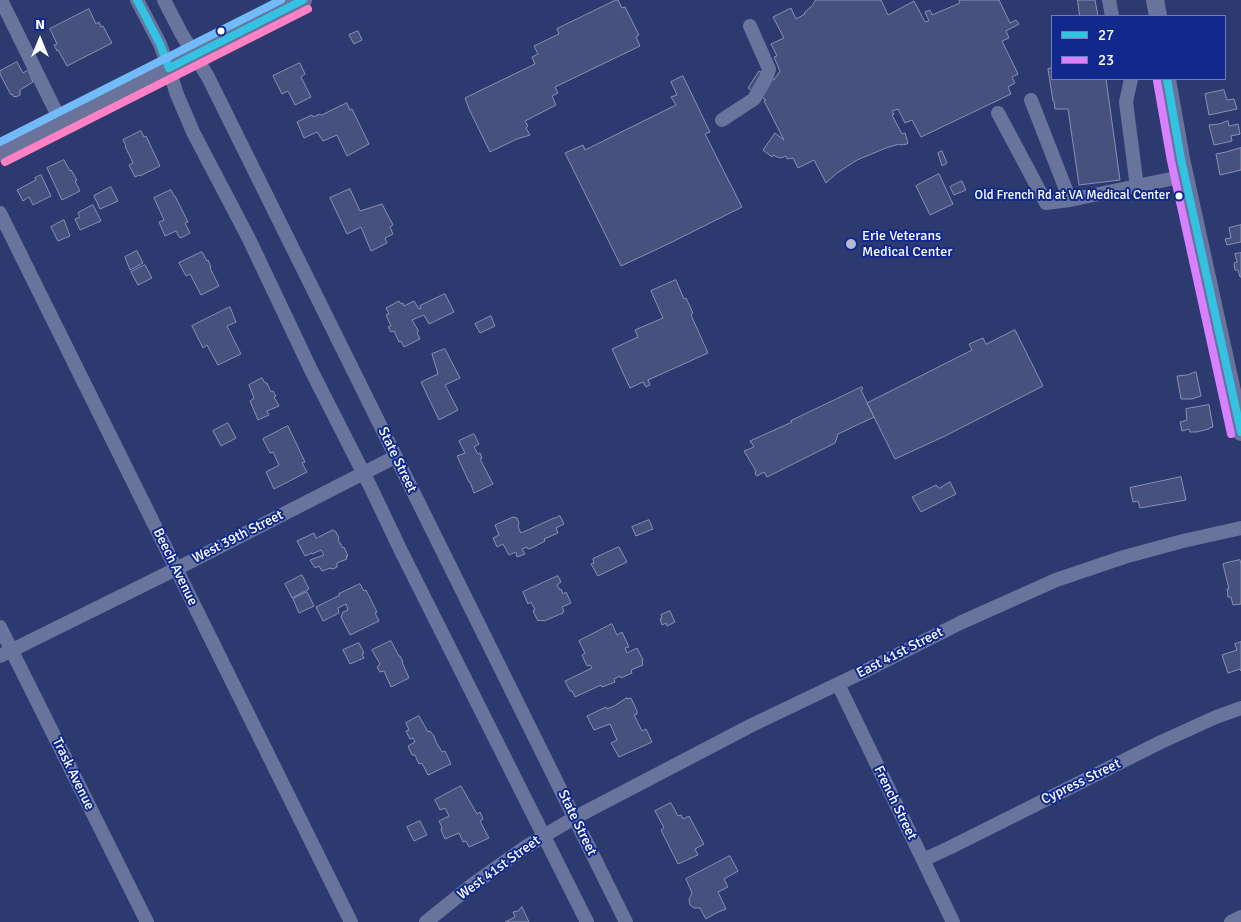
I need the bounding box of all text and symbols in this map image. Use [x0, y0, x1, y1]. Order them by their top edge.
north arrow [15, 15, 65, 65]
legend [1051, 15, 1226, 80]
text: N [35, 16, 45, 33]
unlabelled marker [216, 26, 226, 36]
text: 27 [1098, 26, 1114, 44]
text: 23 [1098, 51, 1114, 69]
place label: Old French Rd at VA Medical Center [975, 188, 1170, 204]
marker: Old French Rd at VA Medical Center [1174, 191, 1184, 201]
place label: Erie Veterans Medical Center [862, 228, 952, 260]
marker: Erie Veterans Medical Center [844, 237, 858, 251]
street label: State Street [374, 424, 420, 496]
street label: West 39th Street [190, 507, 286, 567]
street label: Beech Avenue [149, 526, 201, 608]
street label: East 41st Street [854, 624, 946, 682]
street label: Trask Avenue [48, 735, 98, 813]
street label: Cypress Street [1039, 756, 1123, 808]
street label: French Street [870, 763, 920, 843]
street label: State Street [554, 787, 600, 859]
street label: West 41st Street [454, 832, 544, 904]

